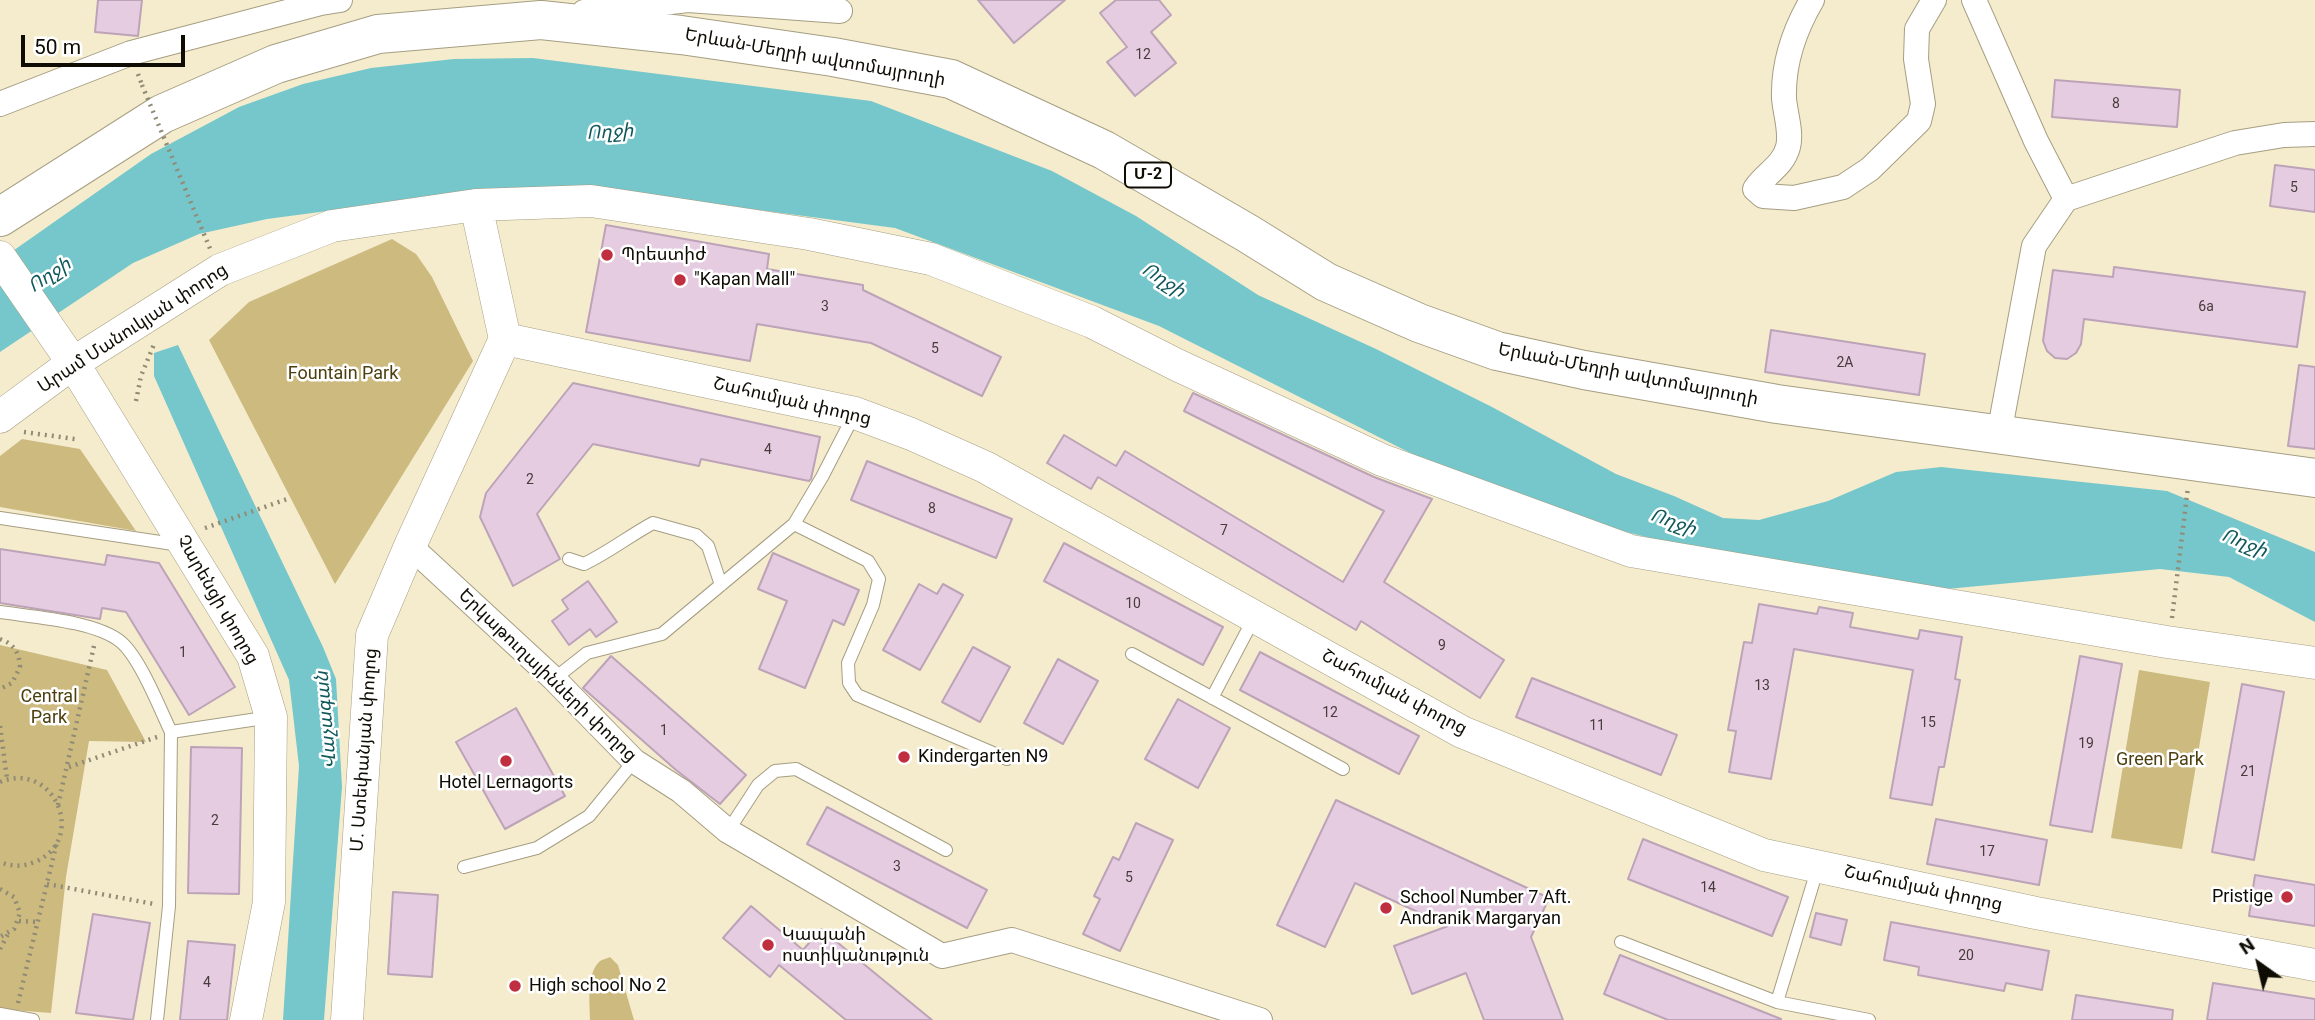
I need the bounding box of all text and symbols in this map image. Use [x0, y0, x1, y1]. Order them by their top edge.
scale bar [24, 21, 189, 65]
street label: Երևան-Մեղրի ավտոմայրուղի [683, 24, 947, 92]
text: 50 m [34, 35, 81, 59]
house number: 12 [1135, 47, 1151, 63]
house number: 8 [2112, 96, 2120, 112]
water label: Ողջի [586, 120, 634, 146]
road number: Մ-2 [1125, 162, 1171, 188]
house number: 5 [2290, 180, 2298, 196]
place label: Պրեստիժ [621, 244, 706, 266]
marker: Պրեստիժ [599, 247, 615, 263]
water label: Ողջի [24, 253, 76, 299]
water label: Ողջի [1137, 259, 1189, 303]
street label: Արամ Մանուկյան փողոց [34, 260, 232, 398]
place label: "Kapan Mall" [694, 269, 795, 291]
marker: "Kapan Mall" [672, 272, 688, 288]
house number: 3 [821, 299, 829, 315]
house number: 6a [2198, 299, 2214, 315]
street label: Երևան-Մեղրի ավտոմայրուղի [1496, 339, 1760, 411]
house number: 5 [931, 341, 939, 357]
house number: 2A [1836, 355, 1854, 371]
park label: Fountain Park [288, 363, 398, 385]
street label: Շահումյան փողոց [711, 373, 873, 431]
house number: 4 [764, 442, 772, 458]
house number: 2 [526, 472, 534, 488]
house number: 8 [928, 501, 936, 517]
water label: Ողջի [1647, 504, 1699, 542]
house number: 7 [1220, 523, 1228, 539]
water label: Ողջի [2218, 525, 2270, 563]
street label: Չարենցի փողոց [171, 532, 263, 668]
street label: Երկաթուղայինների փողոց [453, 585, 641, 767]
house number: 10 [1125, 596, 1141, 612]
house number: 9 [1438, 638, 1446, 654]
house number: 1 [179, 645, 187, 661]
street label: Շահումյան փողոց [1318, 646, 1470, 740]
street label: Մ. Ստեփանյան փողոց [347, 647, 383, 853]
water label: Վաչագան [311, 670, 343, 770]
house number: 13 [1754, 678, 1770, 694]
park label: Central Park [20, 686, 78, 728]
house number: 12 [1322, 705, 1338, 721]
house number: 15 [1920, 715, 1936, 731]
house number: 11 [1589, 718, 1605, 734]
house number: 1 [660, 723, 668, 739]
house number: 19 [2078, 736, 2094, 752]
place label: Kindergarten N9 [918, 746, 1048, 768]
marker: Kindergarten N9 [896, 749, 912, 765]
park label: Green Park [2116, 749, 2204, 771]
marker: Hotel Lernagorts [498, 753, 514, 769]
house number: 21 [2240, 764, 2256, 780]
place label: Hotel Lernagorts [439, 772, 573, 794]
house number: 2 [211, 813, 219, 829]
house number: 17 [1979, 844, 1995, 860]
house number: 3 [893, 859, 901, 875]
street label: Շահումյան փողոց [1842, 862, 2004, 916]
house number: 5 [1125, 870, 1133, 886]
house number: 14 [1700, 880, 1716, 896]
place label: Pristige [2212, 886, 2273, 908]
place label: School Number 7 Aft. Andranik Margaryan [1400, 887, 1571, 930]
marker: Pristige [2279, 889, 2295, 905]
marker: School Number 7 Aft. Andranik Margaryan [1378, 900, 1394, 916]
place label: Կապանի ոստիկանություն [782, 924, 929, 967]
north arrow [2224, 929, 2294, 999]
text: N [2235, 933, 2259, 959]
marker: Կապանի ոստիկանություն [760, 937, 776, 953]
house number: 20 [1958, 948, 1974, 964]
house number: 4 [203, 975, 211, 991]
place label: High school No 2 [529, 975, 666, 997]
marker: High school No 2 [507, 978, 523, 994]

